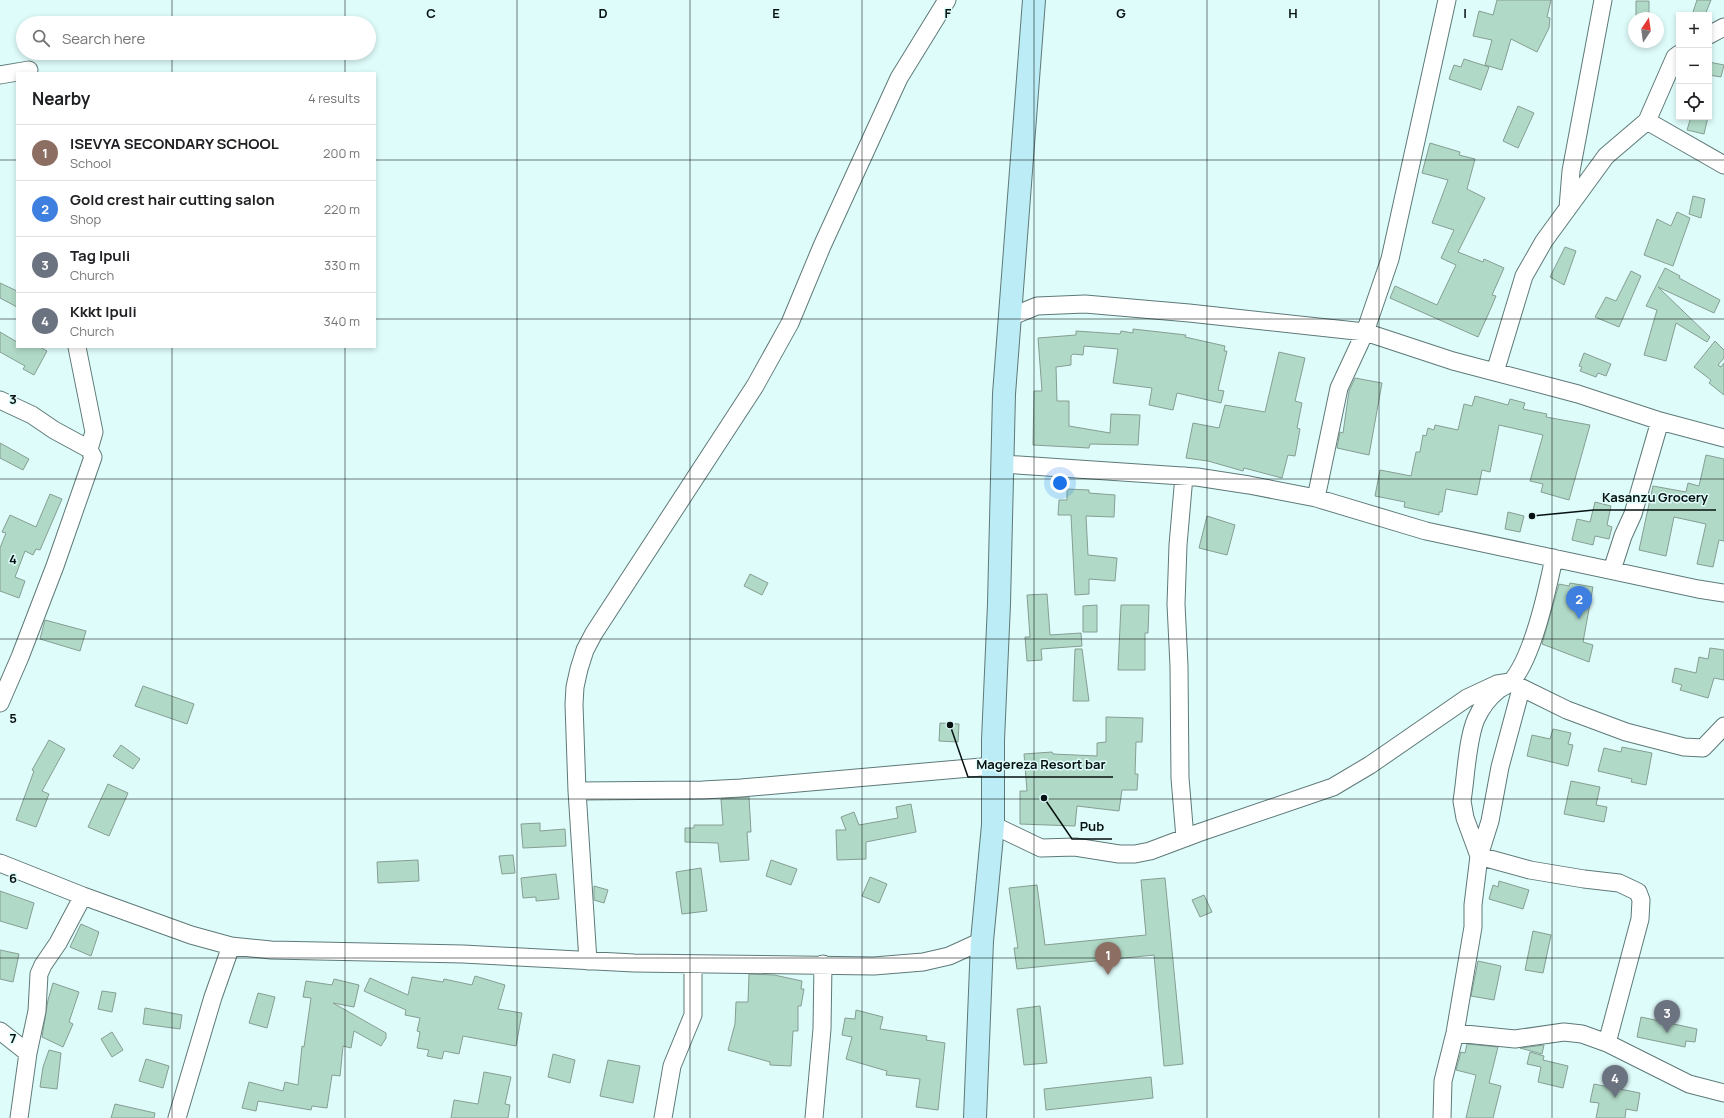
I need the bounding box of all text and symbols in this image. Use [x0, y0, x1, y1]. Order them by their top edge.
text: C [426, 4, 436, 22]
text: D [598, 4, 608, 22]
text: E [772, 4, 780, 22]
text: F [945, 4, 952, 22]
text: G [1116, 4, 1126, 22]
text: H [1288, 4, 1298, 22]
text: I [1463, 4, 1467, 22]
north arrow [1628, 12, 1664, 48]
map controls [1676, 12, 1712, 120]
button: + [1676, 12, 1712, 48]
search box [16, 16, 376, 60]
icon: search [30, 27, 52, 49]
text: Search here [62, 28, 145, 49]
button: − [1676, 48, 1712, 84]
button: locate [1676, 84, 1712, 120]
text: Nearby [32, 87, 90, 110]
text: 4 results [308, 89, 360, 107]
text: ISEVYA SECONDARY SCHOOL [70, 133, 279, 154]
text: 1 [42, 144, 48, 162]
text: 200 m [323, 144, 360, 162]
text: School [70, 154, 111, 172]
text: Gold crest hair cutting salon [70, 189, 275, 210]
text: 2 [41, 200, 49, 218]
text: 220 m [324, 200, 360, 218]
text: Shop [70, 210, 101, 228]
text: Tag Ipuli [70, 245, 130, 266]
text: 3 [41, 256, 49, 274]
text: 330 m [324, 256, 360, 274]
text: Church [70, 266, 114, 284]
text: Kkkt Ipuli [70, 301, 137, 322]
text: 4 [41, 312, 49, 330]
text: 340 m [324, 312, 360, 330]
text: Church [70, 322, 114, 340]
text: 3 [9, 390, 17, 408]
your location [1050, 473, 1070, 493]
callout: Kasanzu Grocery [1594, 485, 1716, 510]
text: Kasanzu Grocery [1602, 488, 1709, 506]
text: 4 [9, 550, 17, 568]
pin: 2 [1566, 586, 1592, 619]
text: 5 [9, 709, 17, 727]
callout: Magereza Resort bar [968, 752, 1113, 777]
text: Magereza Resort bar [976, 755, 1106, 773]
callout: Pub [1072, 814, 1112, 839]
text: Pub [1080, 817, 1104, 835]
text: 6 [9, 869, 17, 887]
pin: 1 [1095, 942, 1121, 975]
pin: 3 [1654, 1000, 1680, 1033]
text: 7 [10, 1029, 17, 1047]
pin: 4 [1602, 1065, 1628, 1098]

